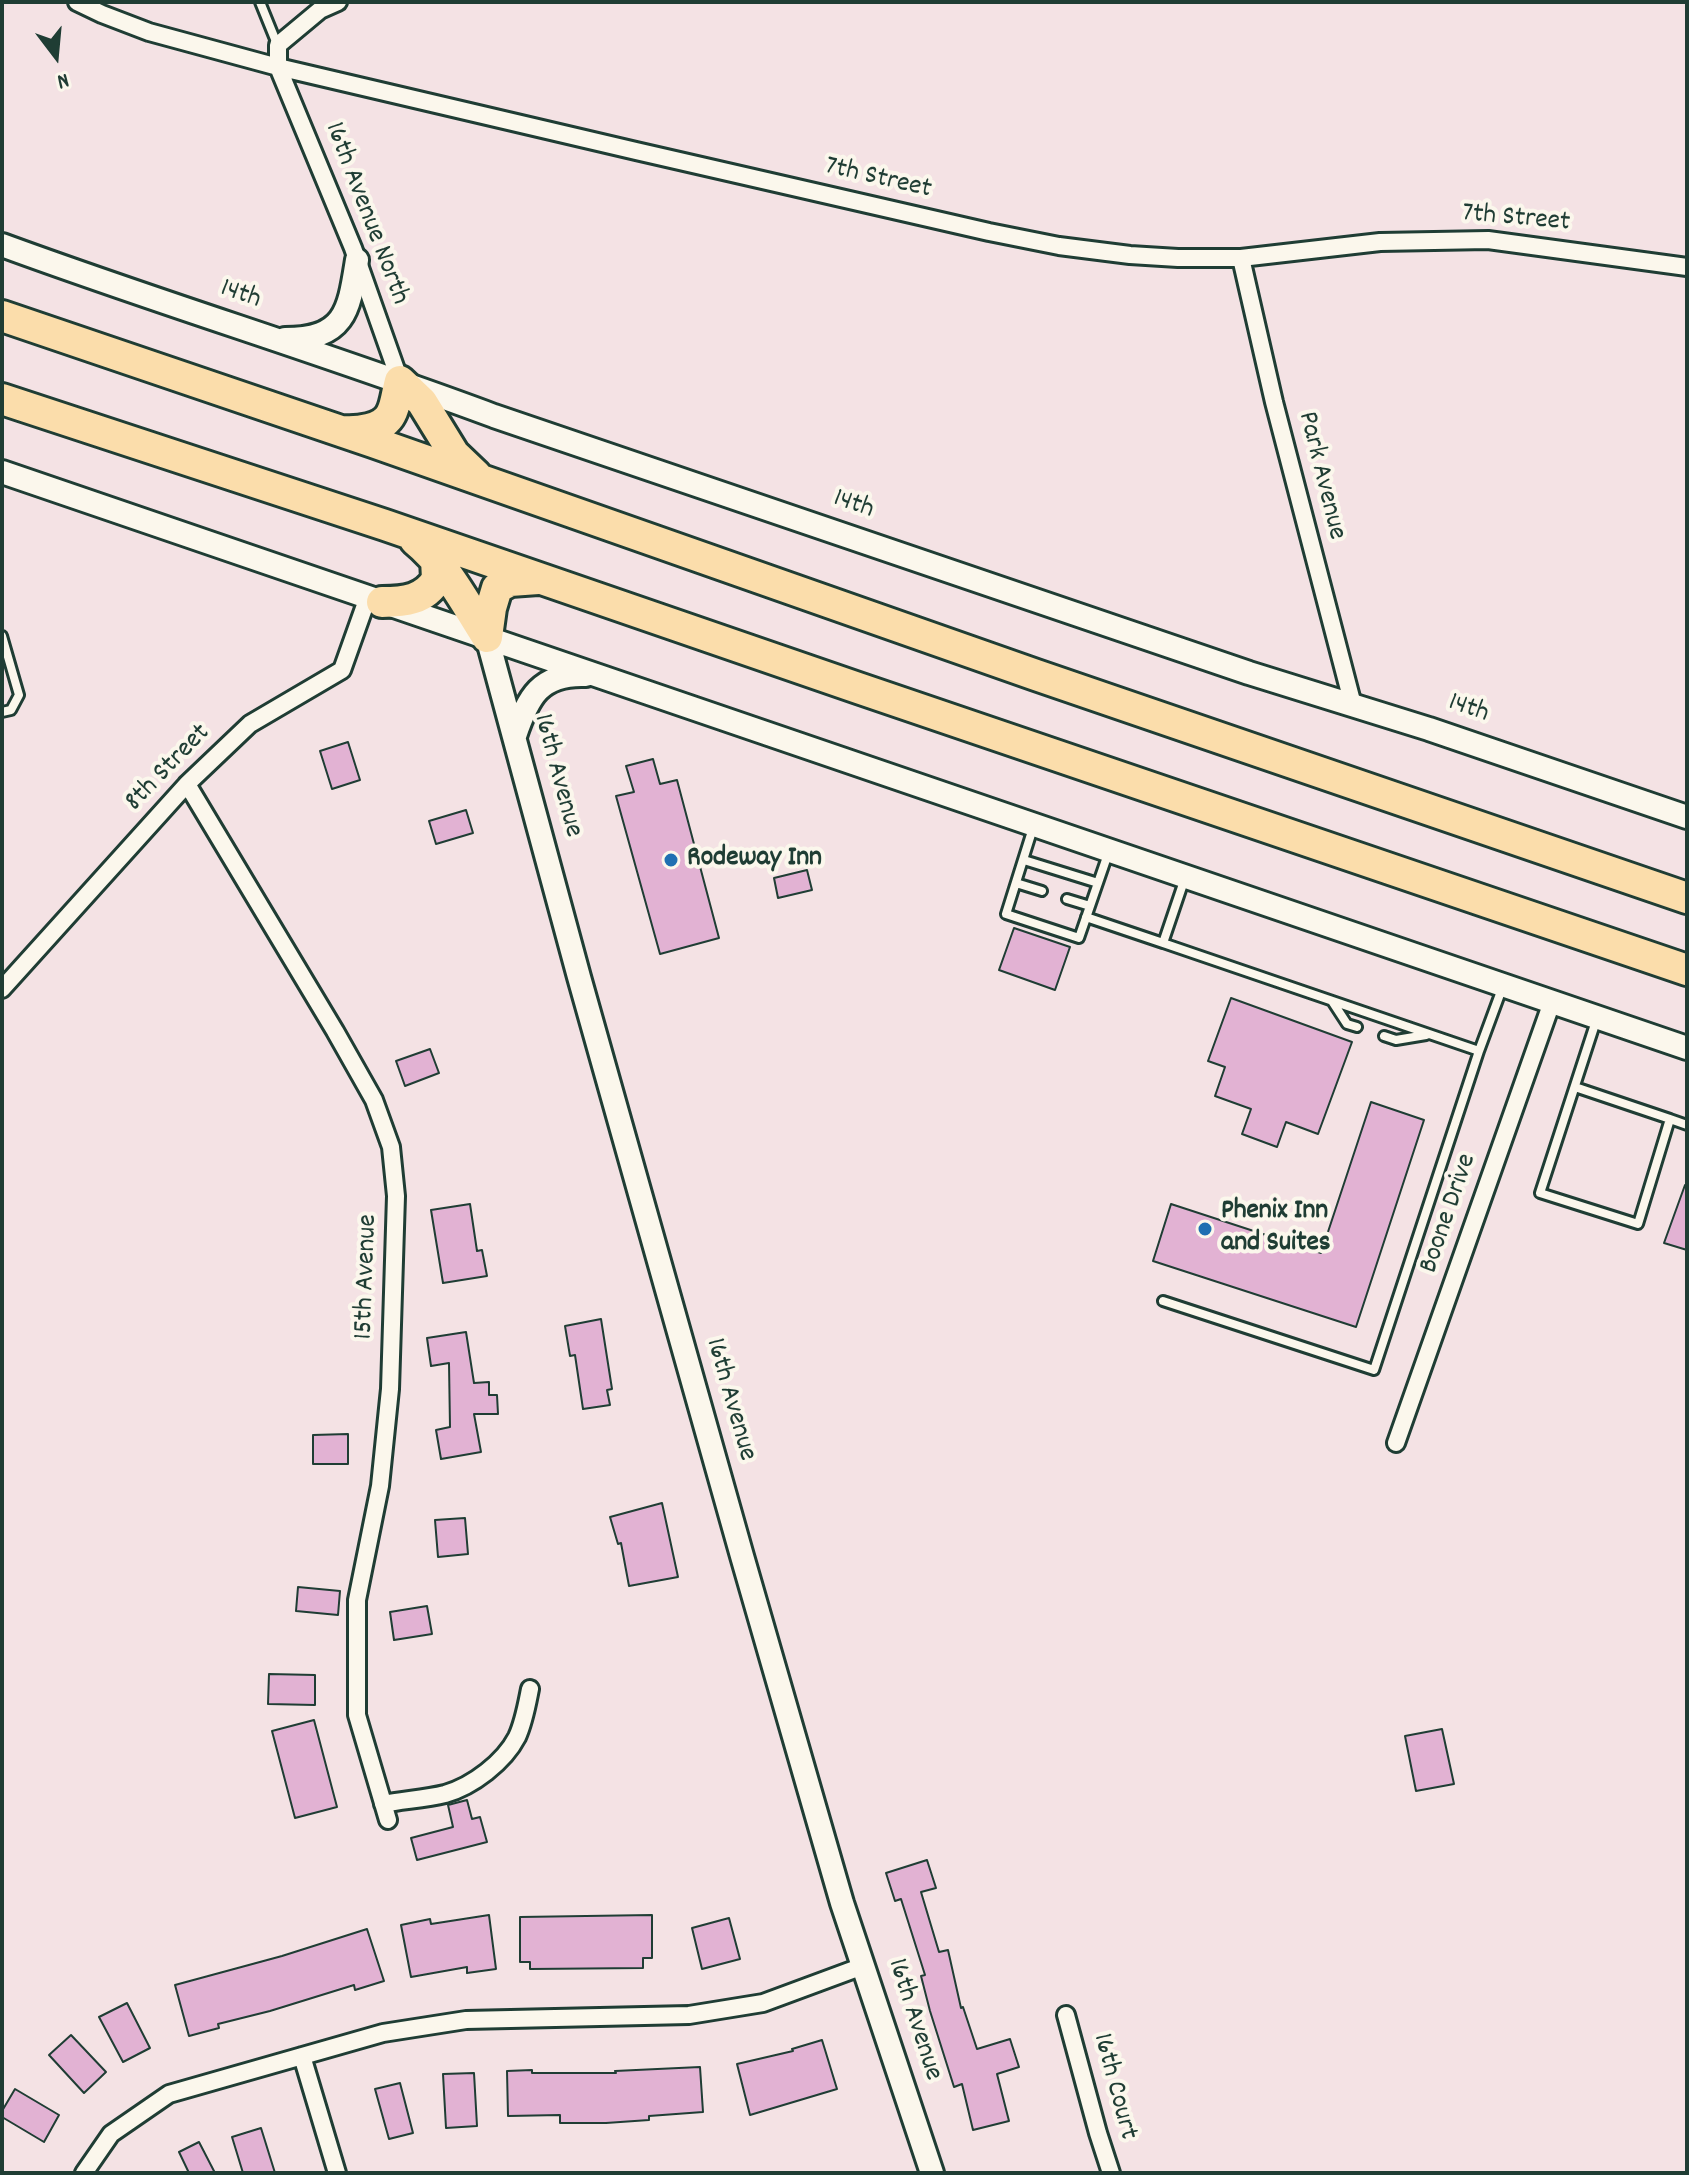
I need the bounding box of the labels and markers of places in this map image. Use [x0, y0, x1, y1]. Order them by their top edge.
place label: Rodeway Inn [687, 843, 822, 877]
marker: Rodeway Inn [662, 851, 680, 869]
place label: Phenix Inn and Suites [1221, 1196, 1331, 1262]
marker: Phenix Inn and Suites [1196, 1220, 1214, 1238]

